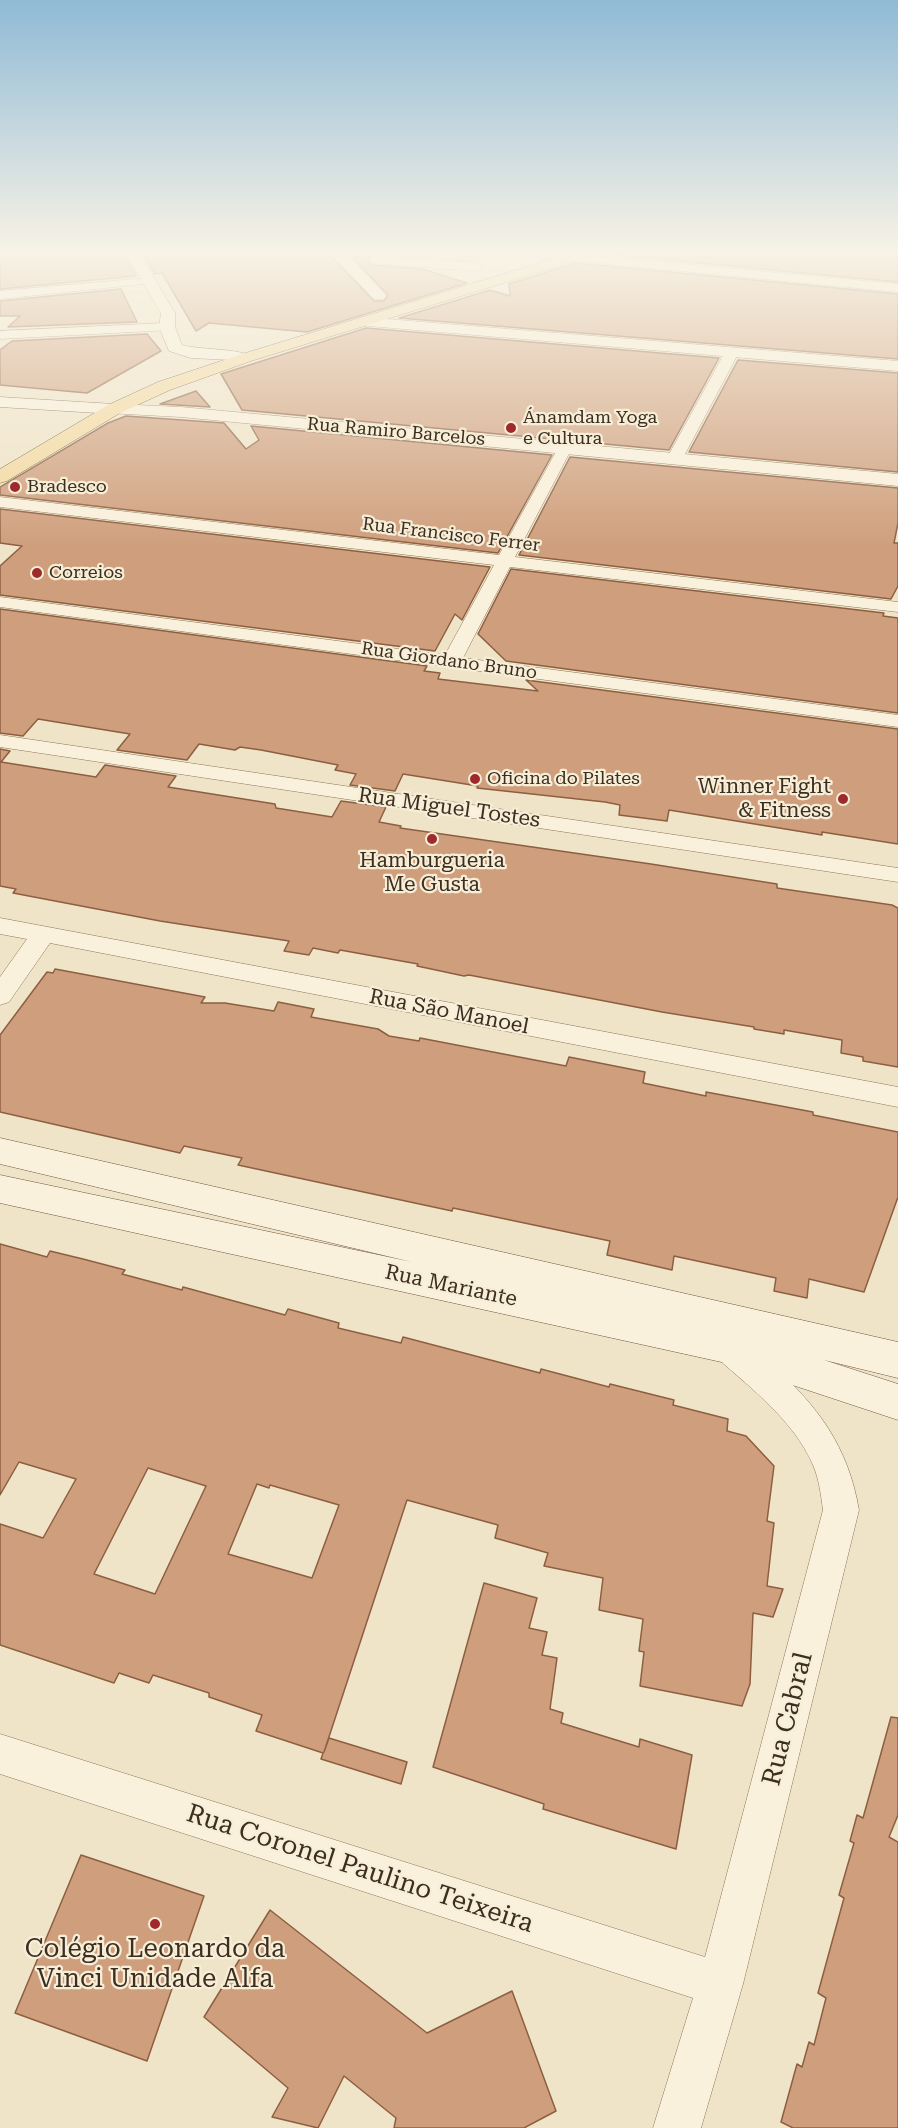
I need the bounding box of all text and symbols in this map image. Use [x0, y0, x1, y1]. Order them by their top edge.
place label: Ánamdam Yoga e Cultura [523, 407, 657, 450]
street label: Rua Ramiro Barcelos [306, 413, 486, 451]
marker: Ánamdam Yoga e Cultura [504, 421, 518, 435]
place label: Bradesco [27, 476, 107, 498]
marker: Bradesco [8, 480, 22, 494]
street label: Rua Francisco Ferrer [361, 513, 541, 557]
place label: Correios [49, 562, 123, 584]
marker: Correios [30, 566, 44, 580]
street label: Rua Giordano Bruno [360, 638, 538, 684]
place label: Oficina do Pilates [487, 768, 640, 790]
marker: Oficina do Pilates [468, 772, 482, 786]
place label: Winner Fight & Fitness [698, 774, 831, 824]
street label: Rua Miguel Tostes [356, 783, 542, 833]
marker: Winner Fight & Fitness [836, 792, 850, 806]
marker: Hamburgueria Me Gusta [425, 832, 439, 846]
place label: Hamburgueria Me Gusta [359, 848, 505, 898]
street label: Rua São Manoel [367, 984, 531, 1040]
street label: Rua Mariante [383, 1260, 519, 1312]
street label: Rua Cabral [756, 1649, 820, 1789]
street label: Rua Coronel Paulino Teixeira [183, 1798, 537, 1940]
marker: Colégio Leonardo da Vinci Unidade Alfa [148, 1917, 162, 1931]
place label: Colégio Leonardo da Vinci Unidade Alfa [25, 1933, 285, 1994]

